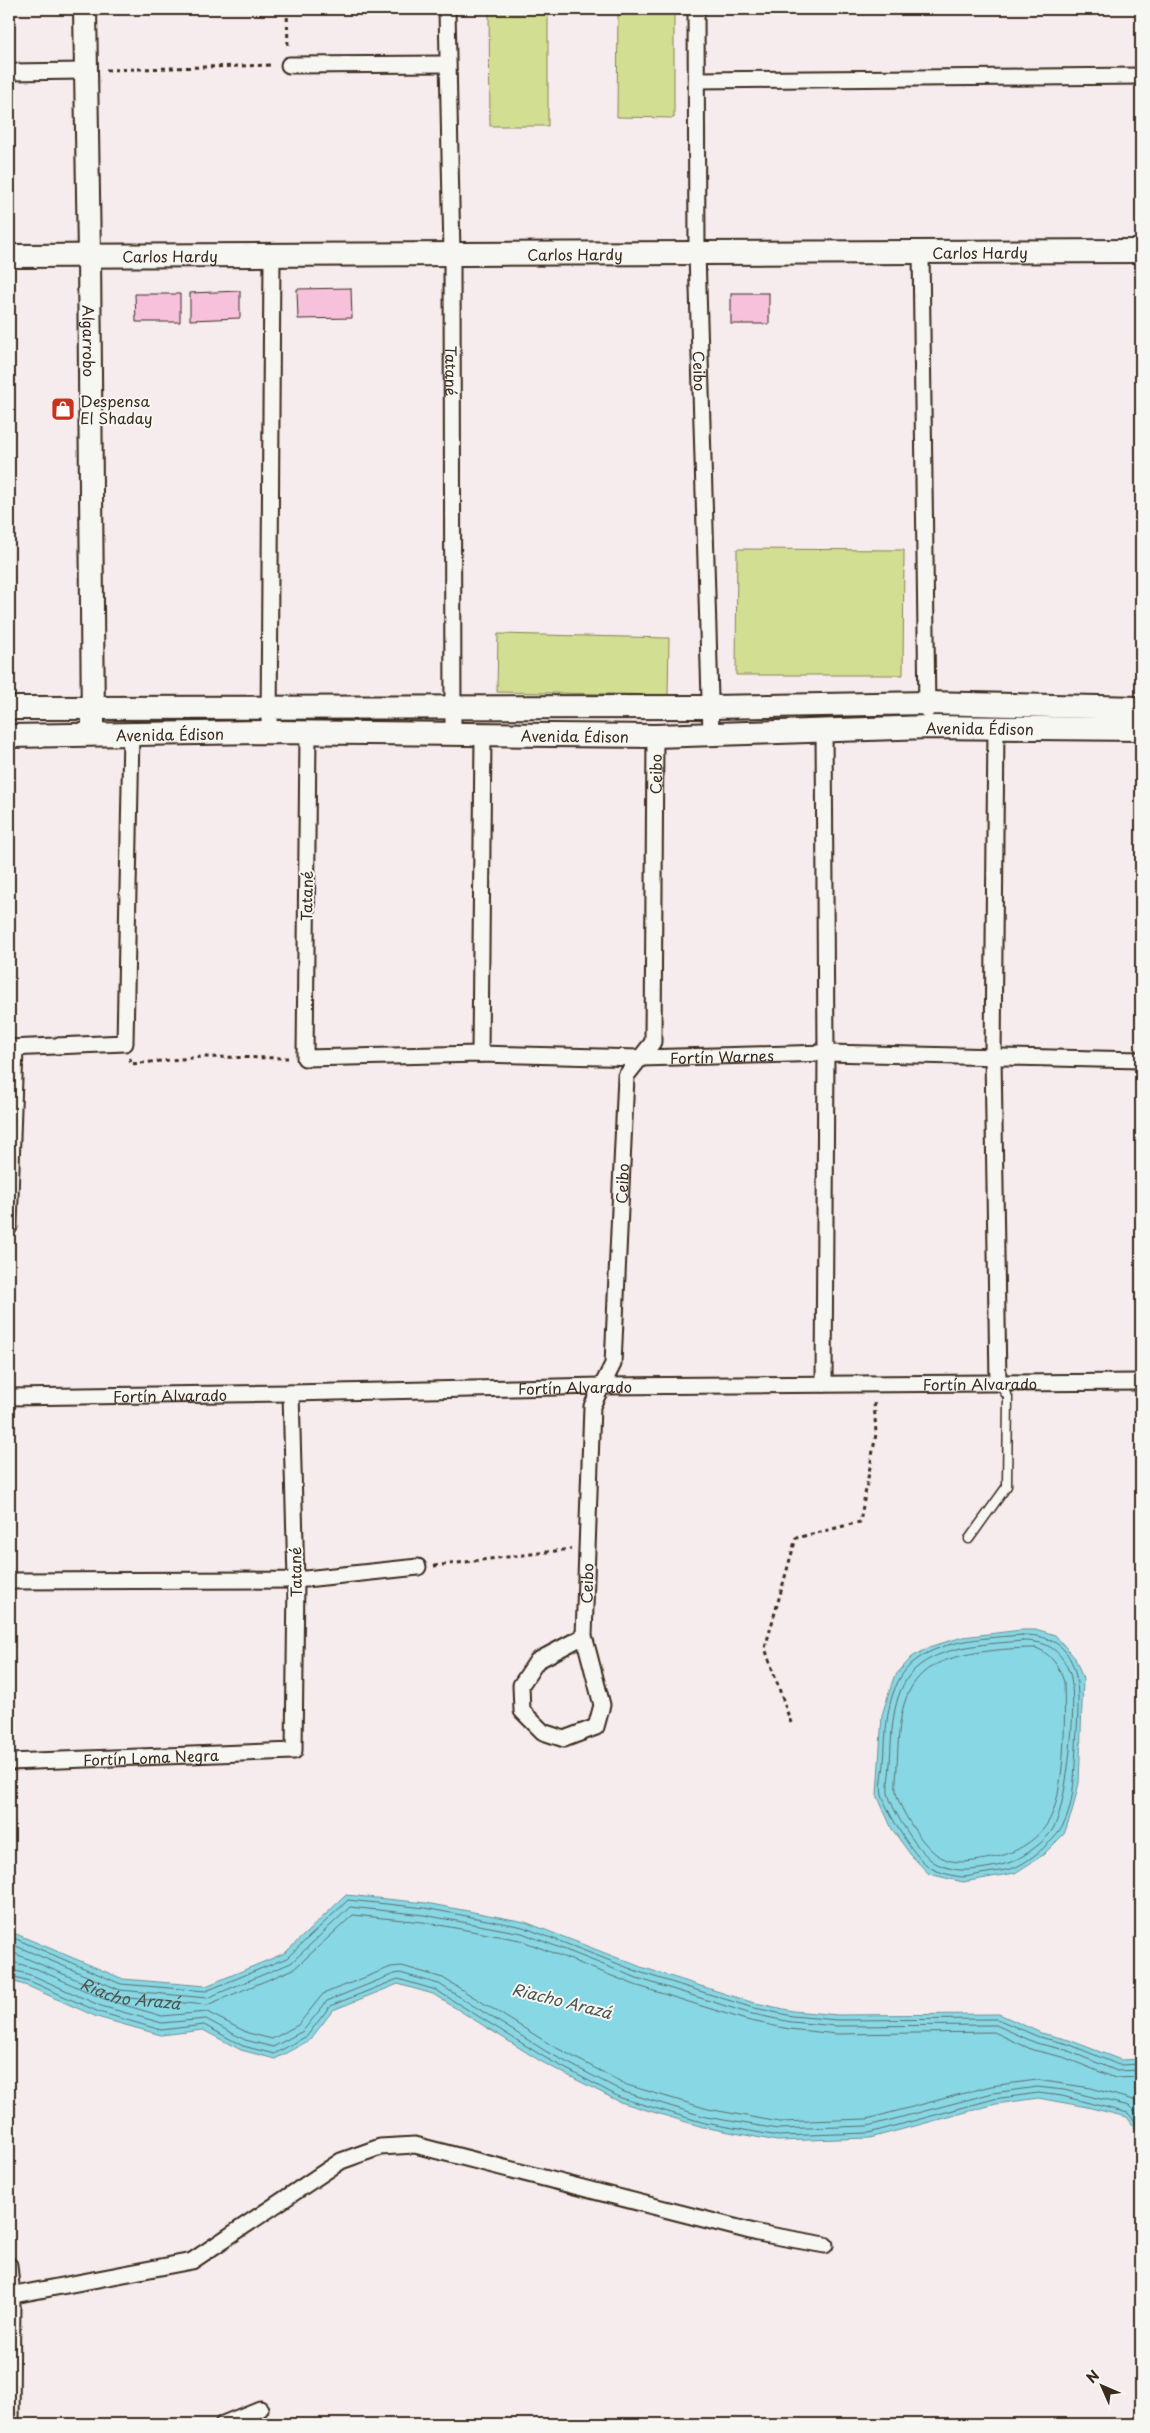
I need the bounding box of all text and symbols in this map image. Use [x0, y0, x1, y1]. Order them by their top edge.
street label: Carlos Hardy [932, 240, 1028, 263]
street label: Carlos Hardy [527, 242, 623, 265]
street label: Carlos Hardy [122, 244, 218, 267]
street label: Algarrobo [78, 305, 102, 377]
street label: Tatané [441, 346, 464, 396]
street label: Ceibo [688, 350, 713, 391]
place label: Despensa El Shaday [80, 389, 153, 429]
shop icon: Despensa El Shaday [50, 396, 76, 422]
street label: Avenida Édison [926, 715, 1034, 739]
street label: Avenida Édison [116, 721, 224, 746]
street label: Avenida Édison [521, 723, 629, 747]
street label: Ceibo [643, 754, 666, 794]
street label: Tatané [294, 871, 318, 921]
street label: Fortín Warnes [670, 1043, 774, 1069]
street label: Ceibo [609, 1163, 634, 1204]
street label: Fortín Alvarado [923, 1371, 1037, 1395]
street label: Fortín Alvarado [518, 1374, 632, 1399]
street label: Fortín Alvarado [113, 1382, 227, 1407]
street label: Tatané [283, 1547, 307, 1597]
street label: Ceibo [574, 1563, 598, 1604]
street label: Fortín Loma Negra [82, 1742, 220, 1771]
water label: Riacho Arazá [77, 1971, 182, 2015]
water label: Riacho Arazá [510, 1976, 615, 2024]
north arrow [1078, 2360, 1128, 2410]
text: N [1081, 2365, 1104, 2388]

